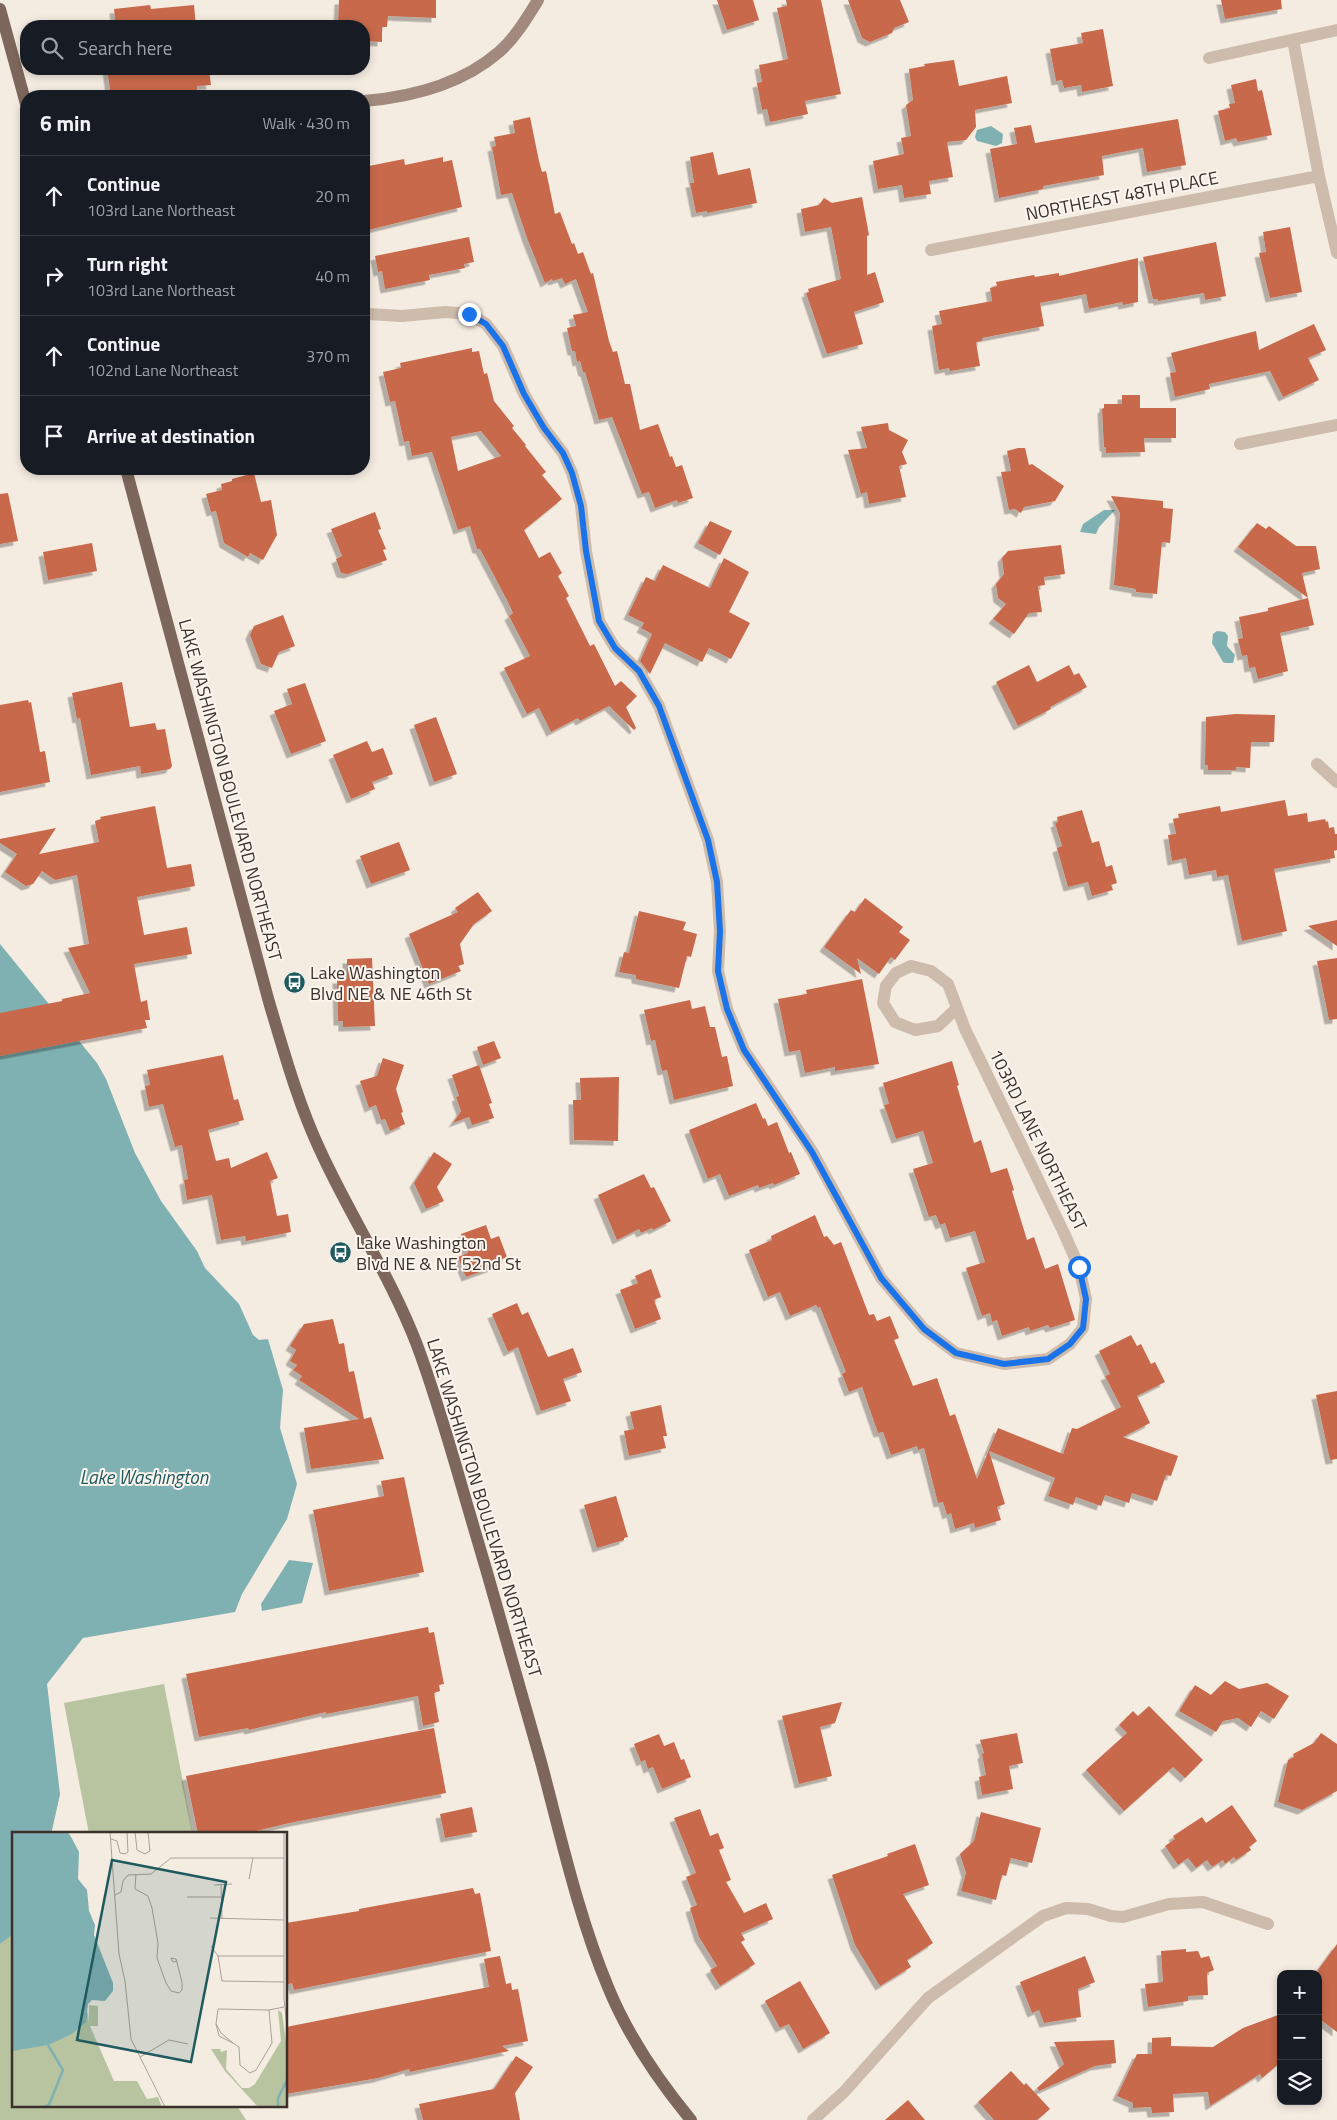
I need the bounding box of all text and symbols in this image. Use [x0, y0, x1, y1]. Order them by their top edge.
search box [20, 20, 370, 75]
text: Search here [78, 33, 172, 62]
icon: search [38, 34, 66, 62]
text: 6 min [40, 107, 91, 139]
text: Walk · 430 m [262, 111, 350, 135]
street label: NORTHEAST 48TH PLACE [1023, 164, 1221, 227]
text: Continue [87, 169, 160, 198]
icon: ahead [40, 182, 68, 210]
text: 20 m [315, 184, 350, 208]
text: 103rd Lane Northeast [87, 198, 235, 222]
text: Turn right [87, 249, 168, 278]
icon: right [40, 262, 68, 290]
text: 40 m [315, 264, 350, 288]
text: 103rd Lane Northeast [87, 278, 235, 302]
route end [458, 303, 481, 326]
text: Continue [87, 329, 160, 358]
icon: ahead [40, 342, 68, 370]
text: 370 m [306, 344, 350, 368]
text: 102nd Lane Northeast [87, 358, 238, 382]
text: Arrive at destination [87, 421, 255, 450]
icon: arrive [40, 422, 68, 450]
street label: LAKE WASHINGTON BOULEVARD NORTHEAST [172, 616, 289, 964]
place label: Lake Washington Blvd NE & NE 46th St [310, 959, 472, 1007]
bus stop icon: Lake Washington Blvd NE & NE 46th St [282, 971, 306, 995]
street label: 103RD LANE NORTHEAST [983, 1045, 1094, 1235]
place label: Lake Washington Blvd NE & NE 52nd St [356, 1229, 522, 1277]
bus stop icon: Lake Washington Blvd NE & NE 52nd St [328, 1241, 352, 1265]
route start [1068, 1256, 1091, 1279]
street label: LAKE WASHINGTON BOULEVARD NORTHEAST [420, 1335, 549, 1681]
water label: Lake Washington [80, 1462, 209, 1491]
inset map [12, 1832, 288, 2108]
map controls [1277, 1970, 1322, 2105]
button: + [1277, 1970, 1322, 2015]
button: − [1277, 2015, 1322, 2060]
button: layers [1277, 2060, 1322, 2105]

